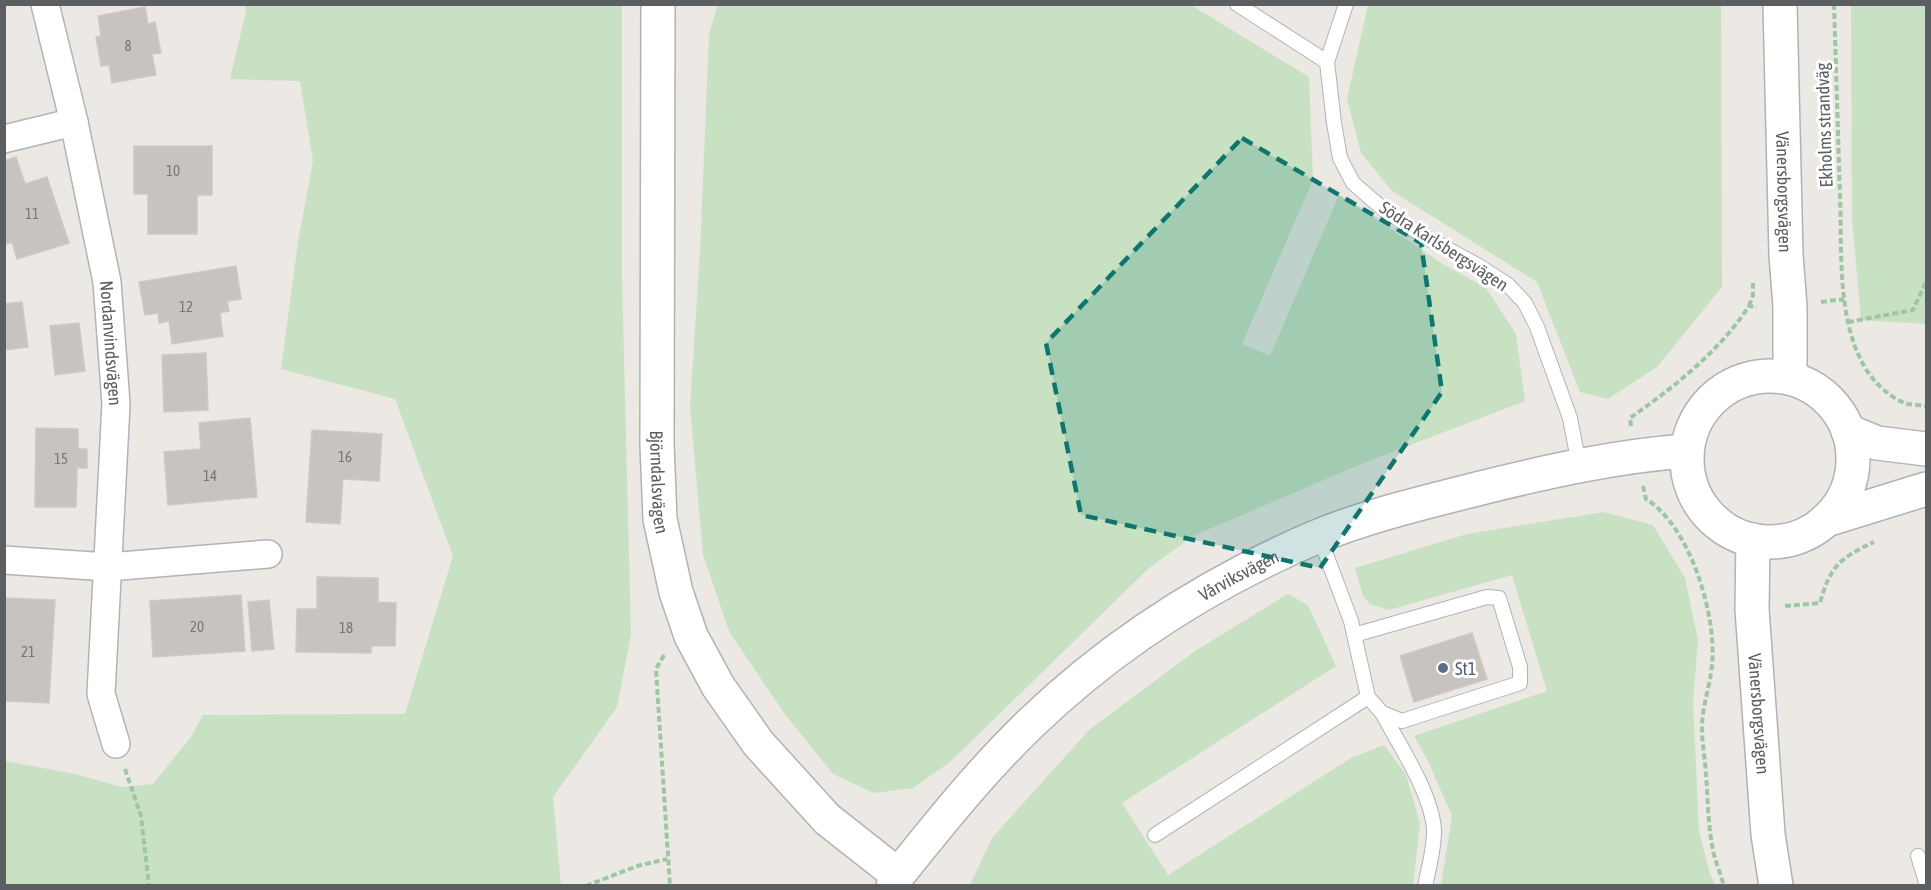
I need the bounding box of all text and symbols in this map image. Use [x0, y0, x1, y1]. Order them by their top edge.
house number: 8 [124, 37, 132, 54]
street label: Ekholms strandväg [1811, 62, 1837, 188]
street label: Vänersborgsvägen [1773, 131, 1796, 253]
house number: 10 [166, 162, 180, 179]
street label: Södra Karlsbergsvägen [1376, 197, 1512, 295]
house number: 11 [25, 205, 39, 222]
street label: Nordanvindsvägen [96, 280, 127, 406]
house number: 12 [179, 298, 193, 315]
street label: Björndalsvägen [646, 430, 673, 535]
house number: 16 [338, 448, 352, 465]
house number: 15 [54, 450, 68, 467]
house number: 14 [203, 467, 217, 484]
street label: Vårviksvägen [1195, 545, 1282, 605]
house number: 20 [190, 618, 204, 635]
house number: 18 [339, 619, 353, 636]
house number: 21 [21, 643, 35, 660]
street label: Vänersborgsvägen [1745, 653, 1774, 775]
place label: St1 [1455, 658, 1476, 679]
marker: St1 [1436, 661, 1450, 675]

